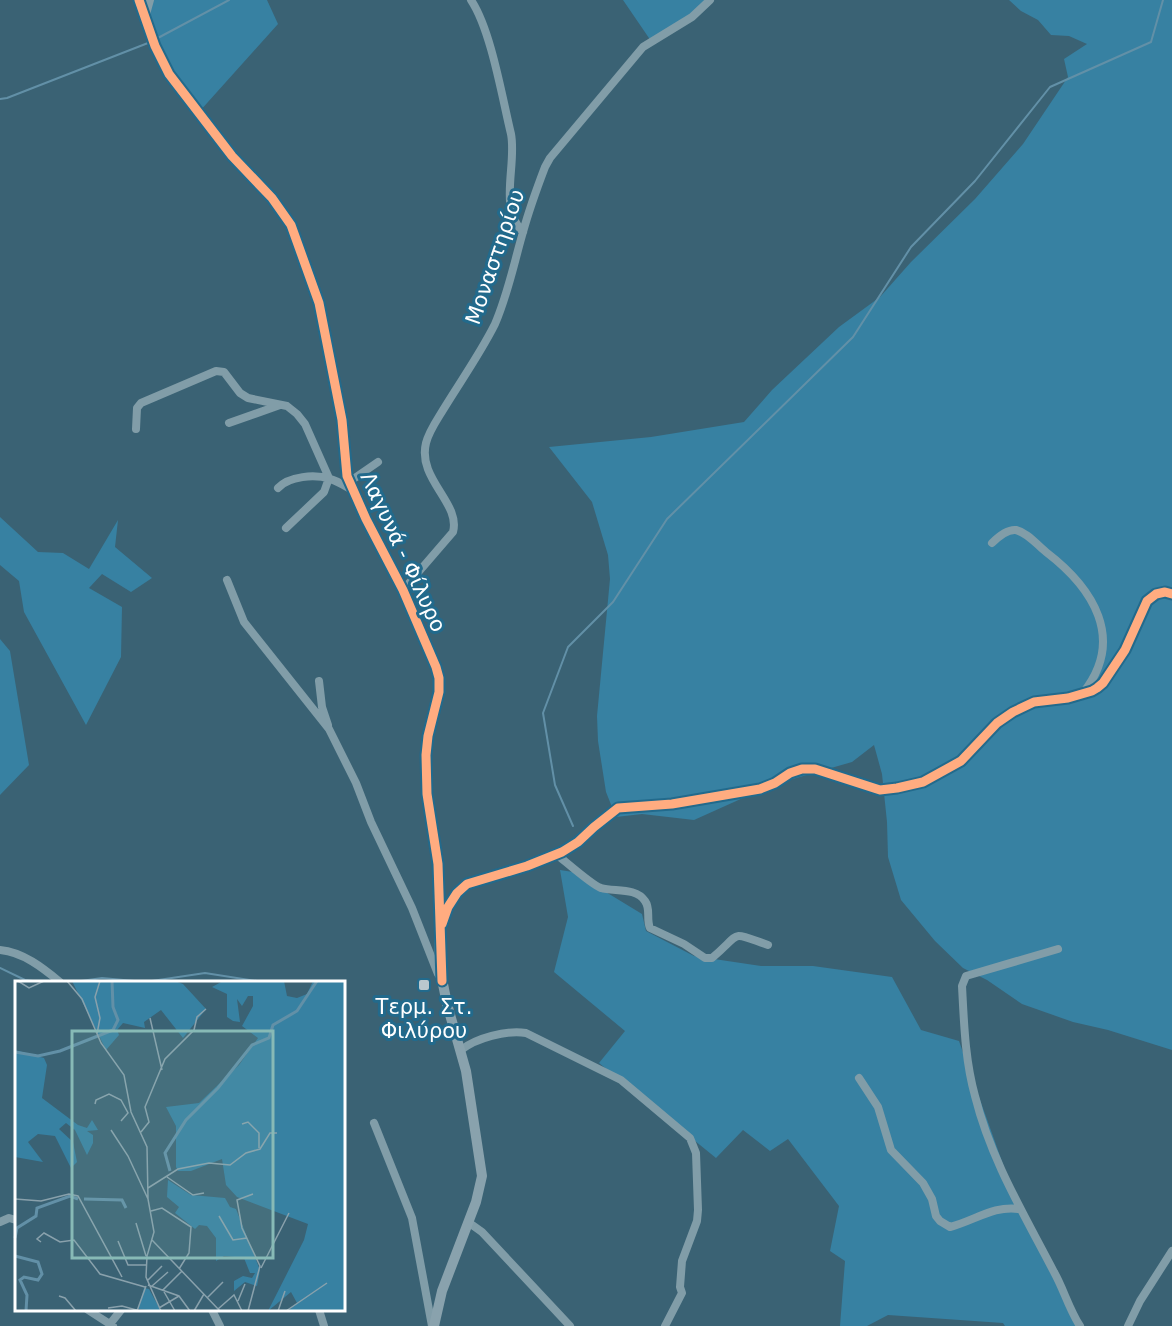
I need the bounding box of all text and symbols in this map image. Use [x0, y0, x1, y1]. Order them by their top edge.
street label: Μοναστηρίου [461, 186, 529, 328]
street label: Λαγυνά - Φίλυρο [355, 468, 451, 636]
marker: Τερμ. Στ. Φιλύρου [417, 978, 431, 992]
inset map [15, 981, 345, 1311]
place label: Τερμ. Στ. Φιλύρου [375, 995, 472, 1043]

